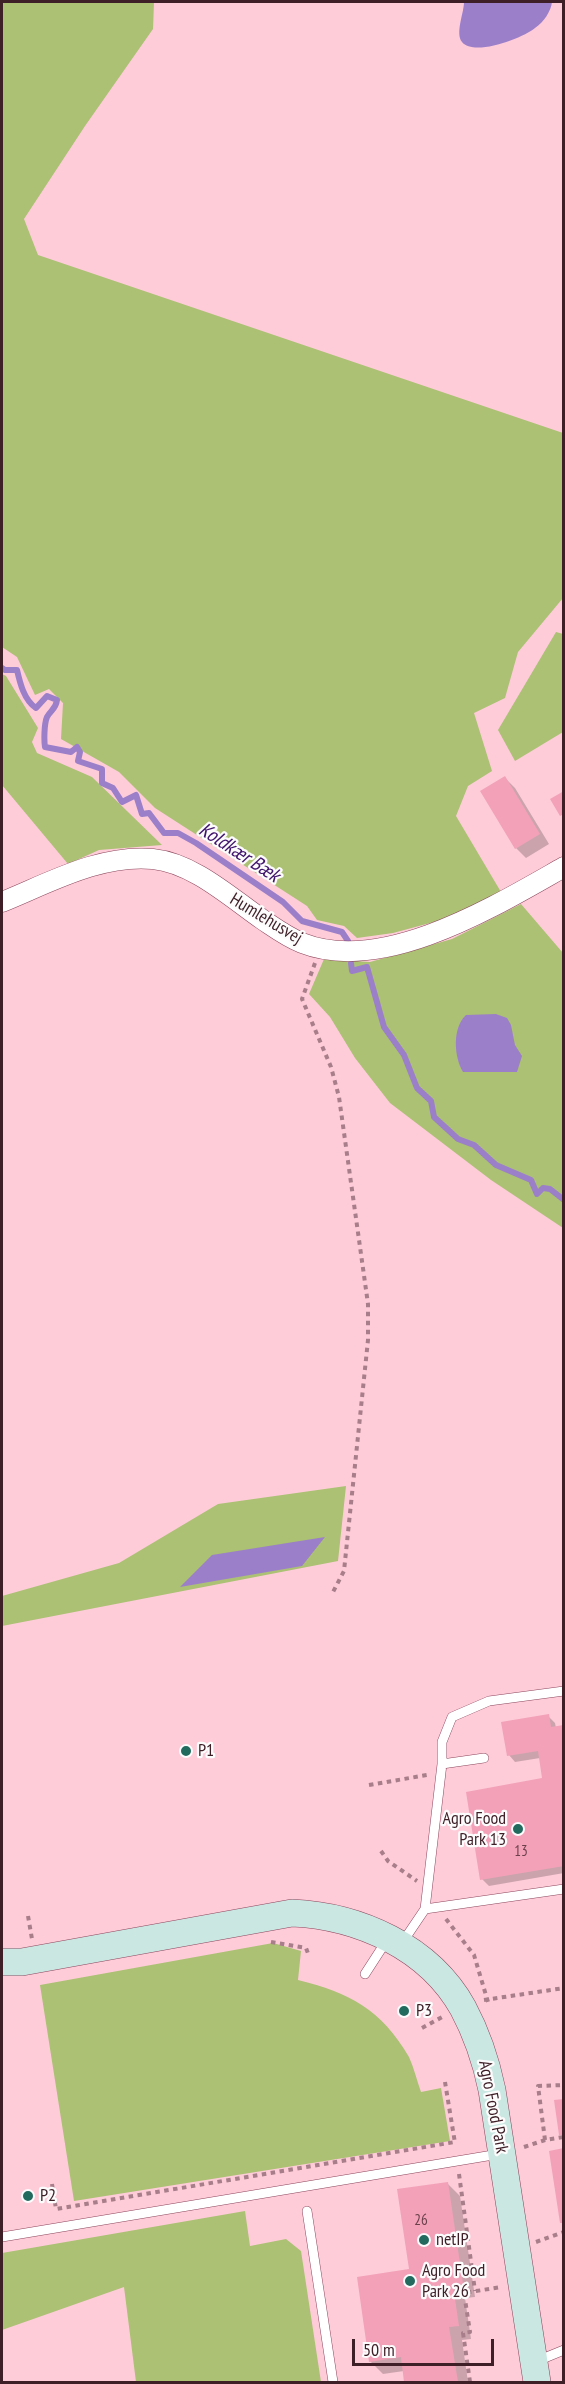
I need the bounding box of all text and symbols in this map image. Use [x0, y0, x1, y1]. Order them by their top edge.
water label: Koldkær Bæk [194, 818, 284, 888]
street label: Humlehusvej [226, 889, 306, 949]
place label: P1 [198, 1740, 214, 1762]
marker: P1 [179, 1744, 193, 1758]
place label: Agro Food Park 13 [443, 1808, 506, 1850]
marker: Agro Food Park 13 [511, 1822, 525, 1836]
house number: 13 [514, 1843, 528, 1861]
place label: P3 [416, 2000, 432, 2022]
marker: P3 [397, 2004, 411, 2018]
street label: Agro Food Park [473, 2059, 513, 2155]
place label: P2 [40, 2185, 56, 2207]
marker: P2 [21, 2189, 35, 2203]
house number: 26 [414, 2212, 428, 2230]
place label: netIP [436, 2229, 469, 2251]
marker: netIP [417, 2233, 431, 2247]
place label: Agro Food Park 26 [422, 2260, 485, 2302]
marker: Agro Food Park 26 [403, 2274, 417, 2288]
scale bar [355, 2327, 498, 2365]
text: 50 m [363, 2338, 395, 2361]

